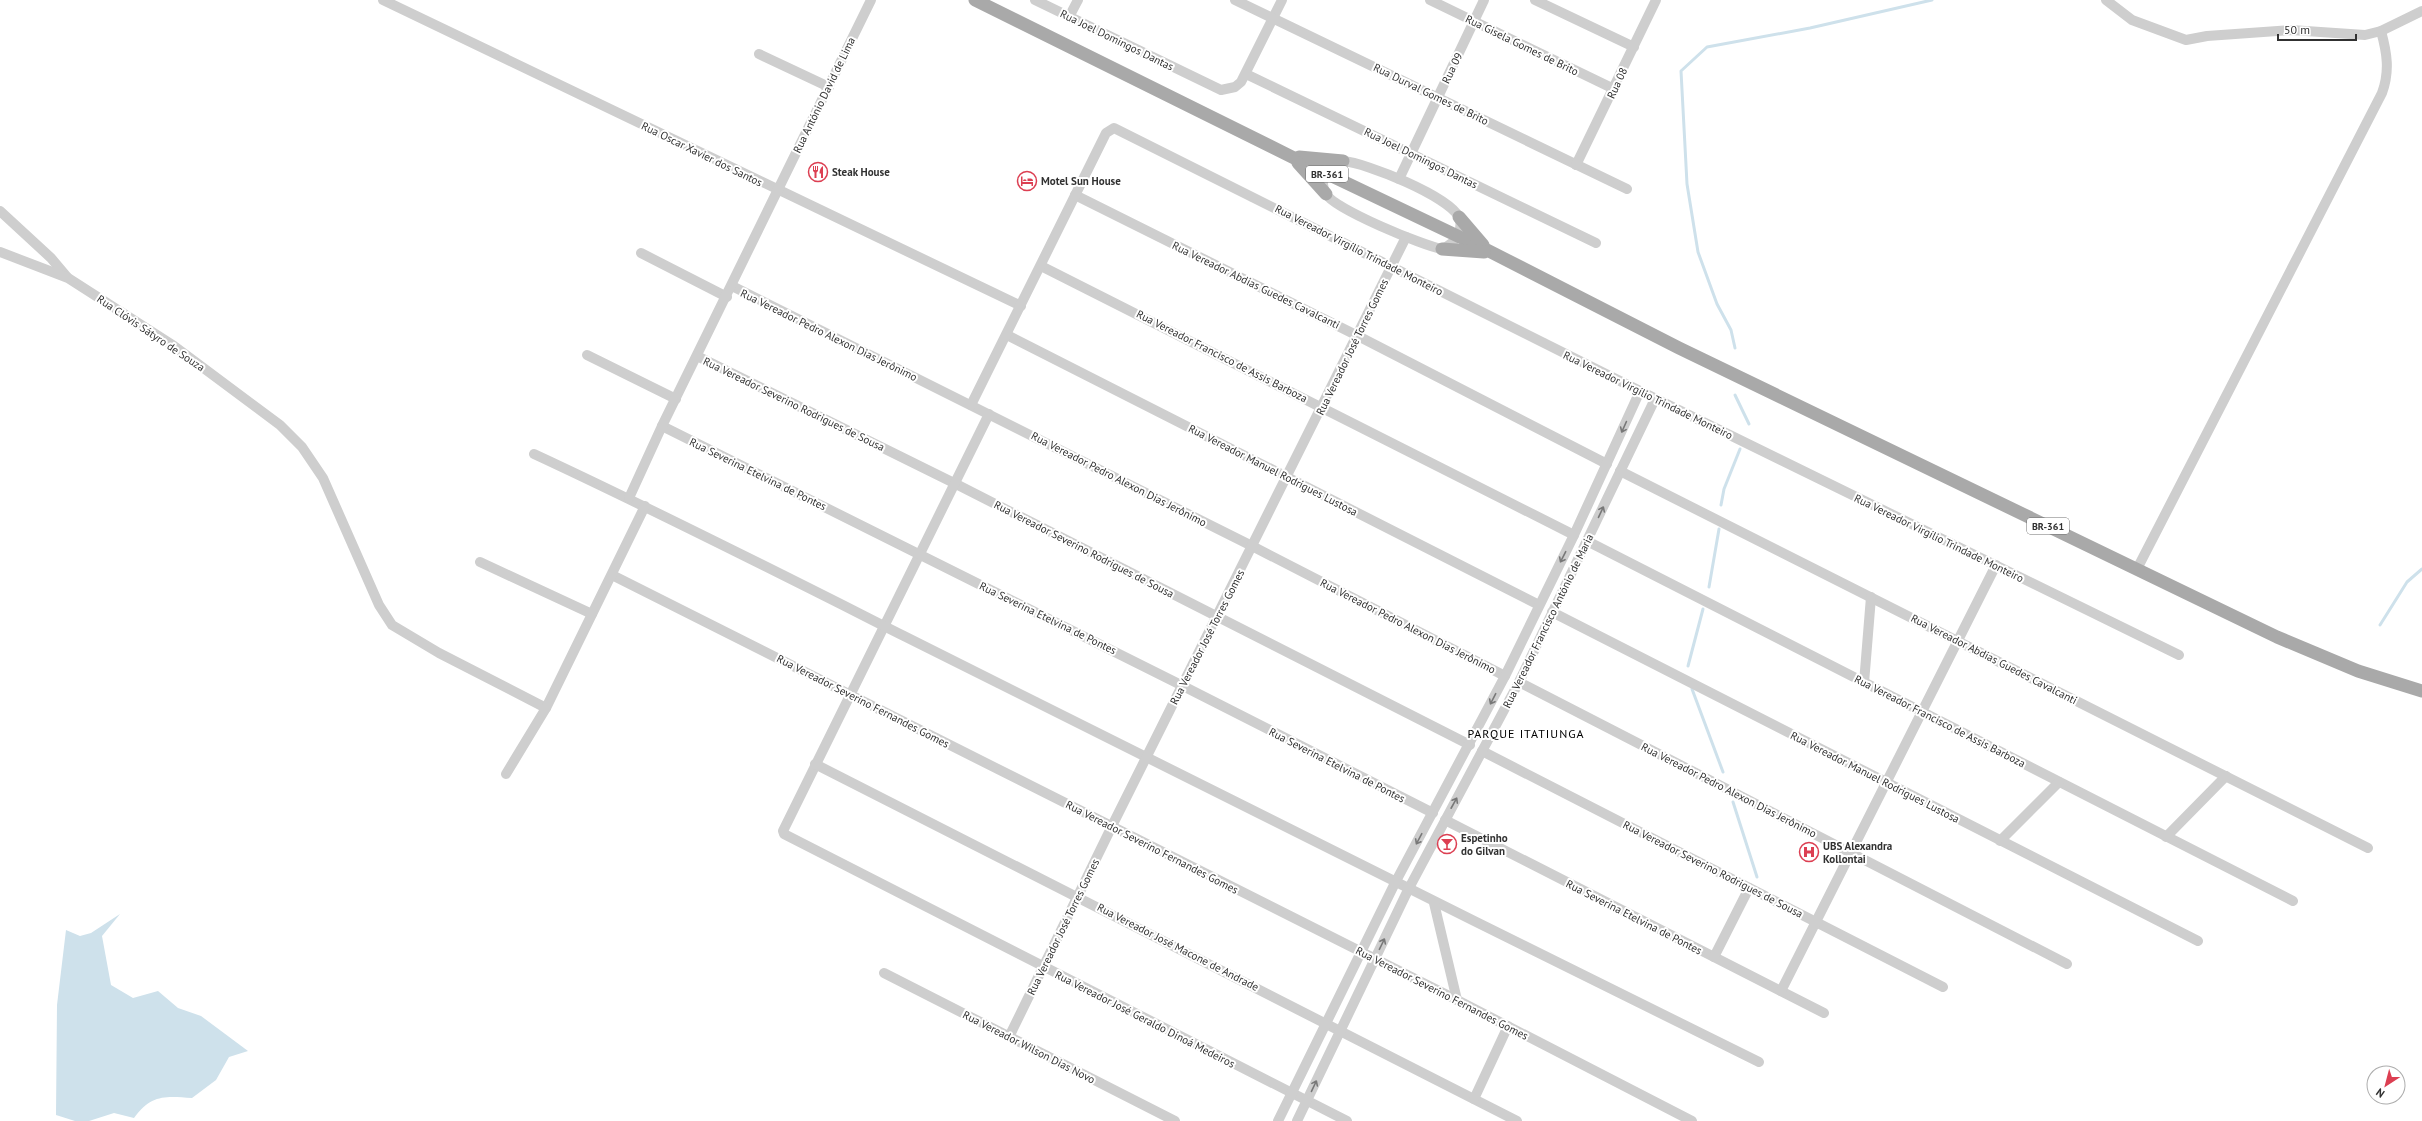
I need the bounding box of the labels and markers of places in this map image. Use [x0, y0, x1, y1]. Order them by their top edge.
restaurant icon: Steak House [807, 161, 829, 183]
place label: Steak House [832, 165, 890, 179]
hotel icon: Motel Sun House [1016, 170, 1038, 192]
place label: Motel Sun House [1041, 174, 1121, 188]
place label: Espetinho do Gilvan [1461, 831, 1508, 858]
bar icon: Espetinho do Gilvan [1436, 833, 1458, 855]
place label: UBS Alexandra Kollontai [1823, 839, 1892, 866]
hospital icon: UBS Alexandra Kollontai [1798, 841, 1820, 863]

